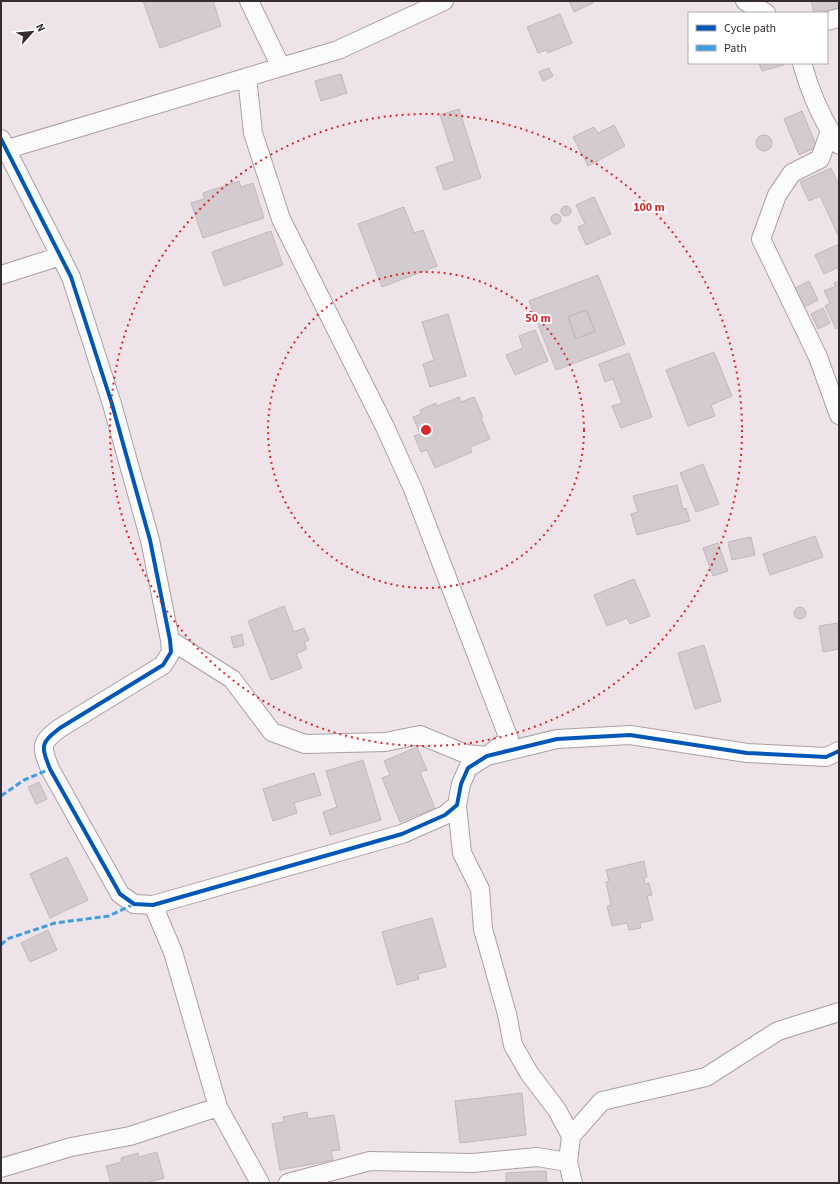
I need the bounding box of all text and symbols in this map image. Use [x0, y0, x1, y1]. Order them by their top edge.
north arrow [12, 12, 52, 52]
legend [688, 12, 828, 64]
text: Cycle path [724, 20, 776, 37]
text: N [32, 21, 49, 34]
text: Path [724, 40, 747, 57]
text: 100 m [633, 199, 665, 216]
text: 50 m [525, 310, 551, 327]
centre of rings [419, 423, 433, 437]

